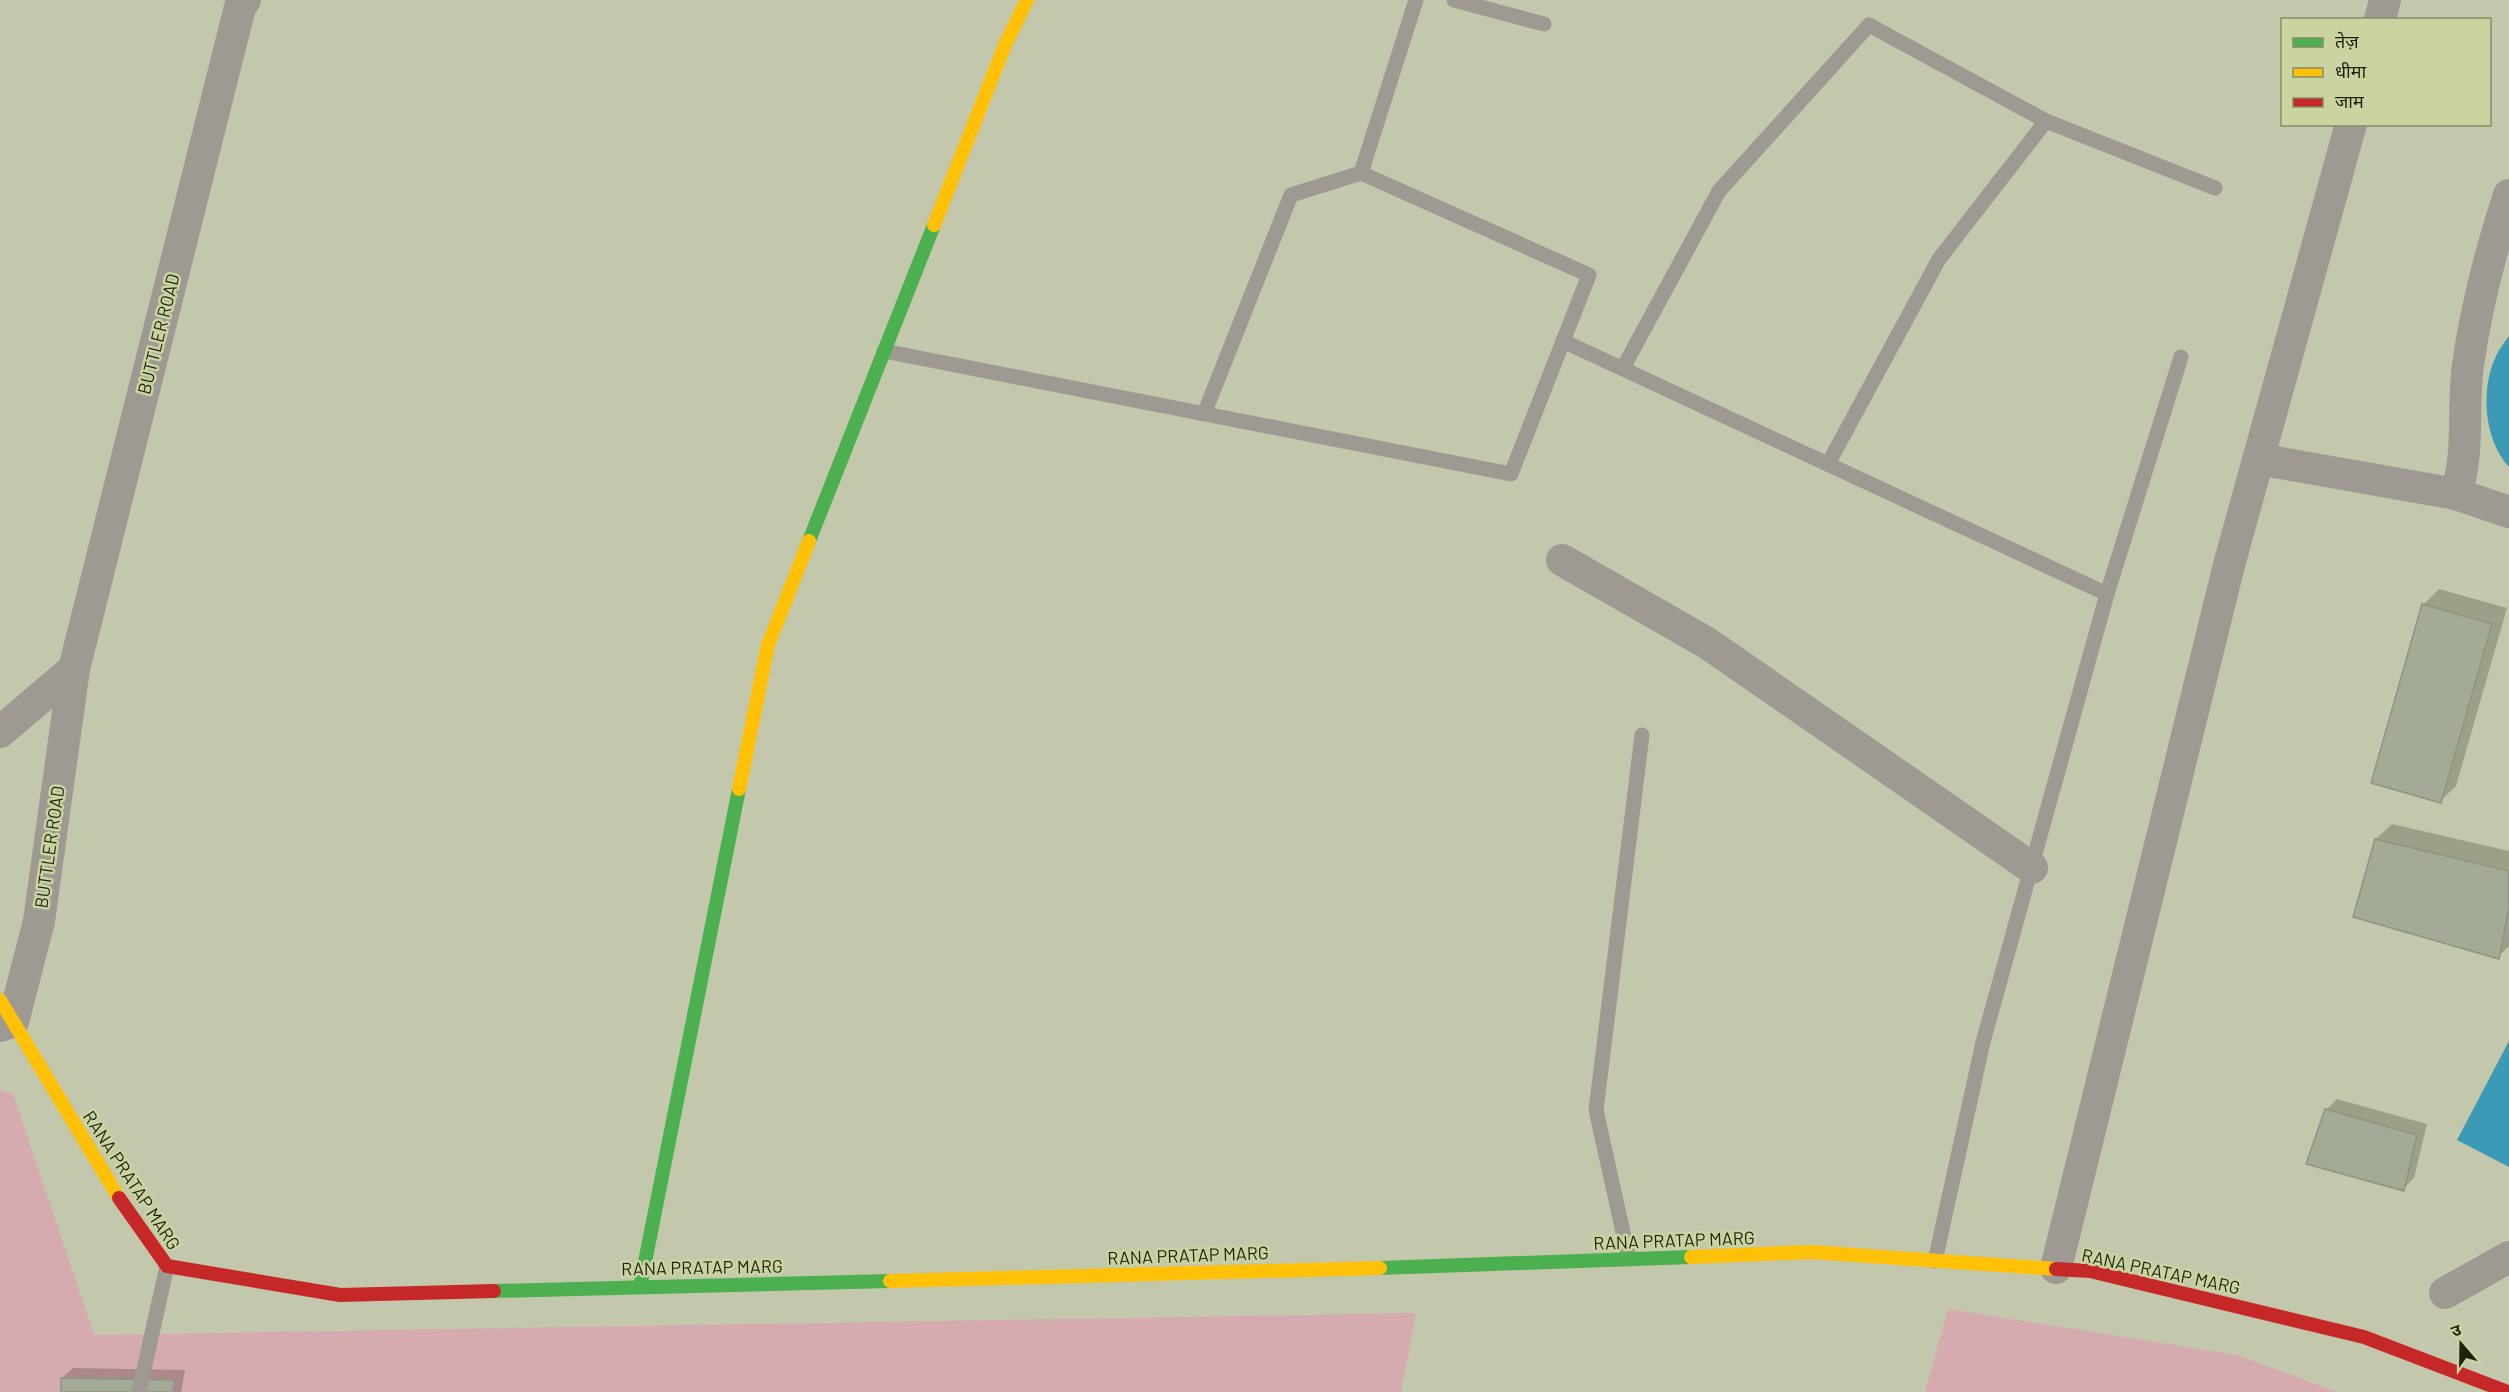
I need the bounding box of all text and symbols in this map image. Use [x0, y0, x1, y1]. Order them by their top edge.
legend [2281, 18, 2491, 126]
text: तेज़ [2335, 30, 2359, 52]
text: धीमा [2335, 60, 2366, 82]
text: जाम [2335, 90, 2365, 112]
street label: BUTTLER ROAD [132, 271, 184, 397]
street label: BUTTLER ROAD [30, 784, 68, 910]
street label: RANA PRATAP MARG [79, 1106, 185, 1254]
street label: RANA PRATAP MARG [1593, 1226, 1755, 1254]
street label: RANA PRATAP MARG [1107, 1241, 1269, 1269]
street label: RANA PRATAP MARG [2080, 1243, 2242, 1299]
street label: RANA PRATAP MARG [621, 1255, 783, 1279]
north arrow [2431, 1314, 2491, 1374]
text: उ [2448, 1319, 2464, 1340]

